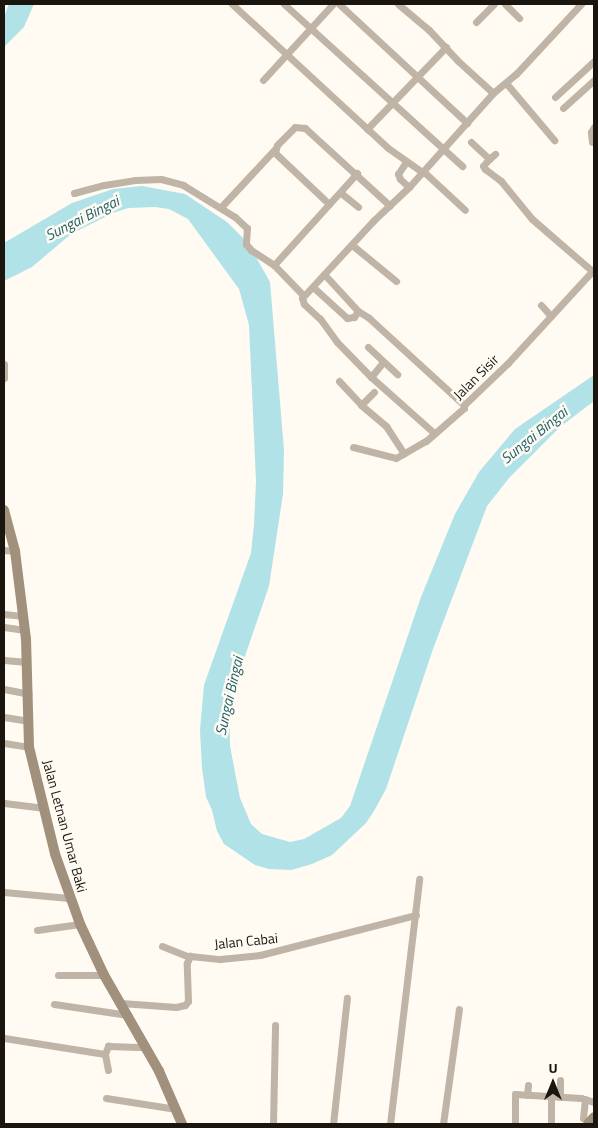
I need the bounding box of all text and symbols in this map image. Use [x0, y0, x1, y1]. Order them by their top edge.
water label: Sungai Bingai [42, 192, 122, 244]
street label: Jalan Sisir [450, 351, 502, 403]
water label: Sungai Bingai [497, 403, 571, 467]
water label: Sungai Bingai [211, 655, 247, 737]
street label: Jalan Letnan Umar Baki [39, 758, 91, 894]
street label: Jalan Cabai [213, 929, 279, 953]
text: U [548, 1057, 558, 1078]
north arrow [528, 1058, 578, 1108]

